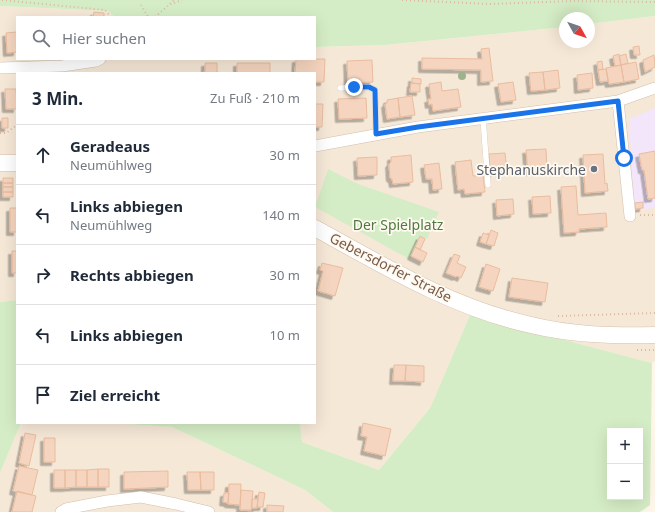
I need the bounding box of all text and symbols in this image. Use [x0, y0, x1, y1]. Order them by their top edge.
north arrow [559, 12, 595, 48]
search box [16, 16, 316, 60]
icon: search [30, 27, 52, 49]
text: Hier suchen [62, 28, 146, 48]
route end [345, 78, 363, 96]
text: 3 Min. [32, 87, 83, 110]
text: Zu Fuß · 210 m [210, 89, 300, 107]
text: Geradeaus [70, 136, 150, 156]
icon: ahead [32, 144, 54, 166]
text: 30 m [270, 146, 300, 164]
route start [615, 149, 633, 167]
text: Neumühlweg [70, 156, 152, 174]
place label: Stephanuskirche [476, 160, 586, 179]
marker: Stephanuskirche [589, 164, 599, 174]
text: Links abbiegen [70, 196, 183, 216]
icon: left [32, 204, 54, 226]
text: 140 m [262, 206, 300, 224]
park label: Der Spielplatz [353, 215, 444, 234]
text: Neumühlweg [70, 216, 152, 234]
street label: Gebersdorfer Straße [327, 228, 456, 306]
icon: right [32, 264, 54, 286]
text: Rechts abbiegen [70, 265, 194, 285]
text: 30 m [270, 266, 300, 284]
icon: left [32, 324, 54, 346]
text: Links abbiegen [70, 325, 183, 345]
text: 10 m [270, 326, 300, 344]
icon: arrive [32, 384, 54, 406]
text: Ziel erreicht [70, 385, 160, 405]
map controls [607, 428, 643, 500]
button: + [607, 428, 643, 464]
button: − [607, 464, 643, 500]

